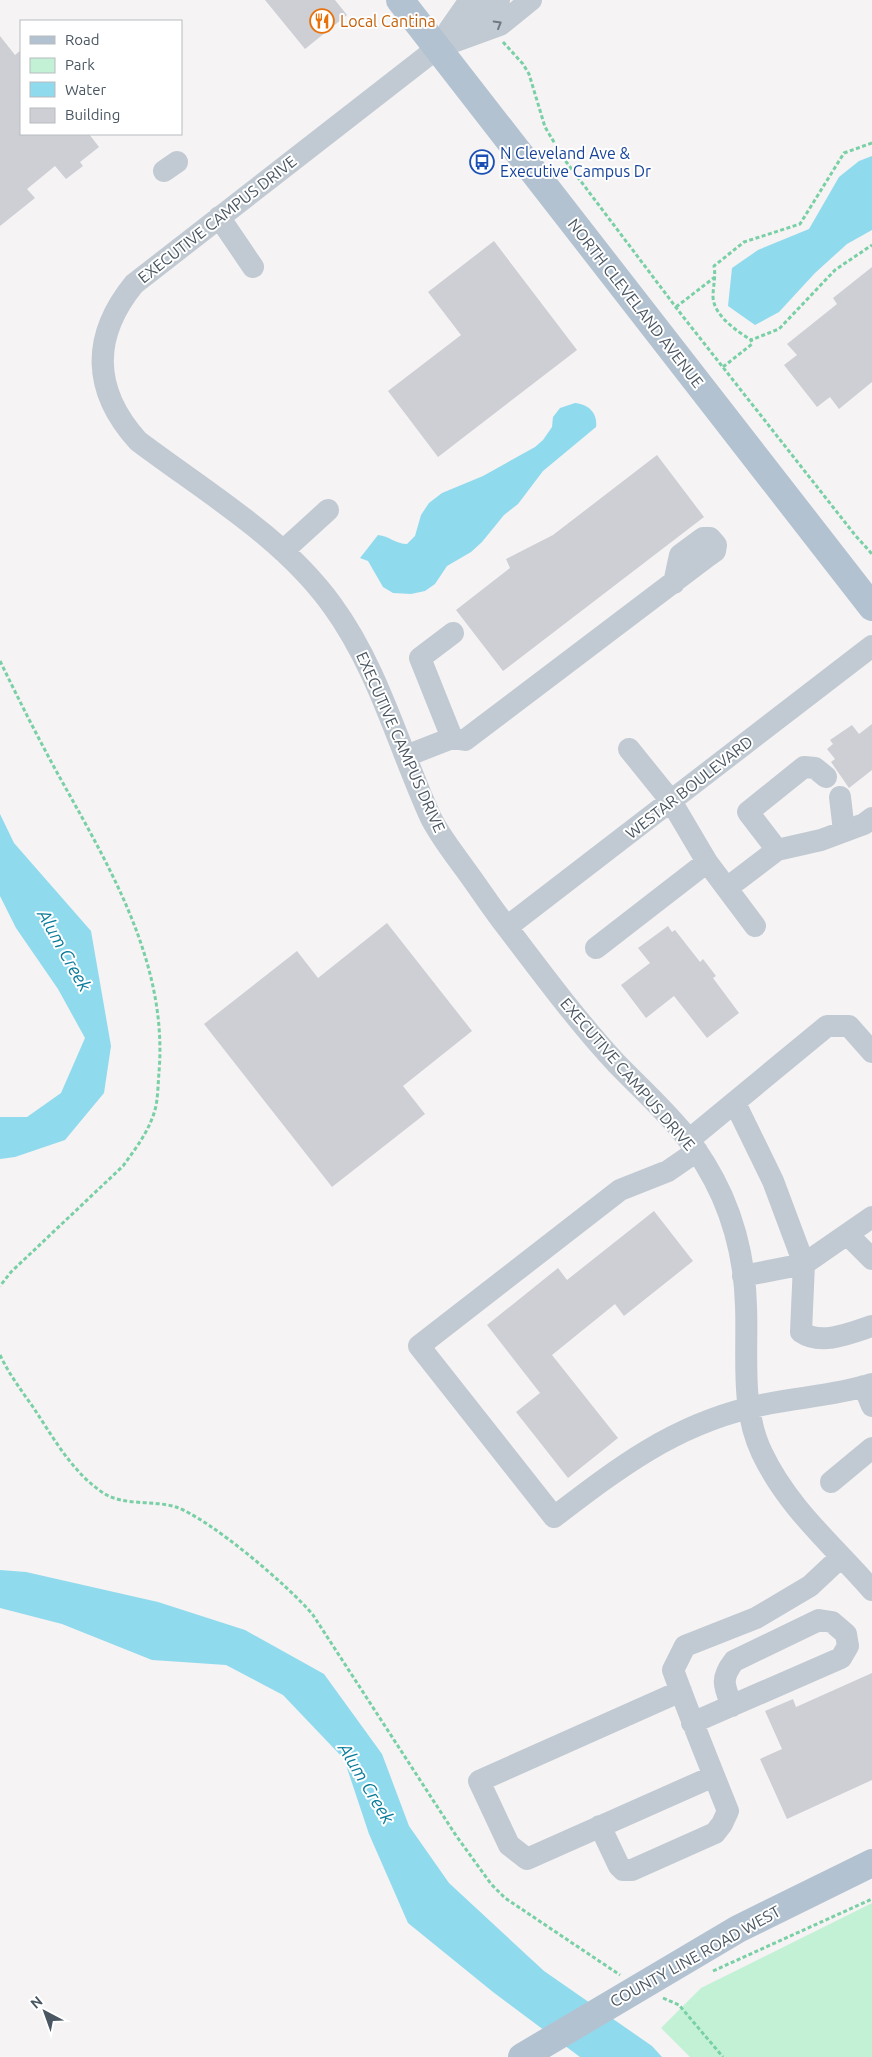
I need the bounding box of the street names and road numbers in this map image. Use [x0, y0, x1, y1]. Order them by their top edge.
street label: EXECUTIVE CAMPUS DRIVE [134, 152, 300, 286]
street label: NORTH CLEVELAND AVENUE [565, 215, 707, 391]
street label: EXECUTIVE CAMPUS DRIVE [353, 649, 449, 835]
street label: WESTAR BOULEVARD [622, 732, 756, 842]
street label: EXECUTIVE CAMPUS DRIVE [557, 994, 699, 1154]
street label: COUNTY LINE ROAD WEST [607, 1902, 783, 2010]

